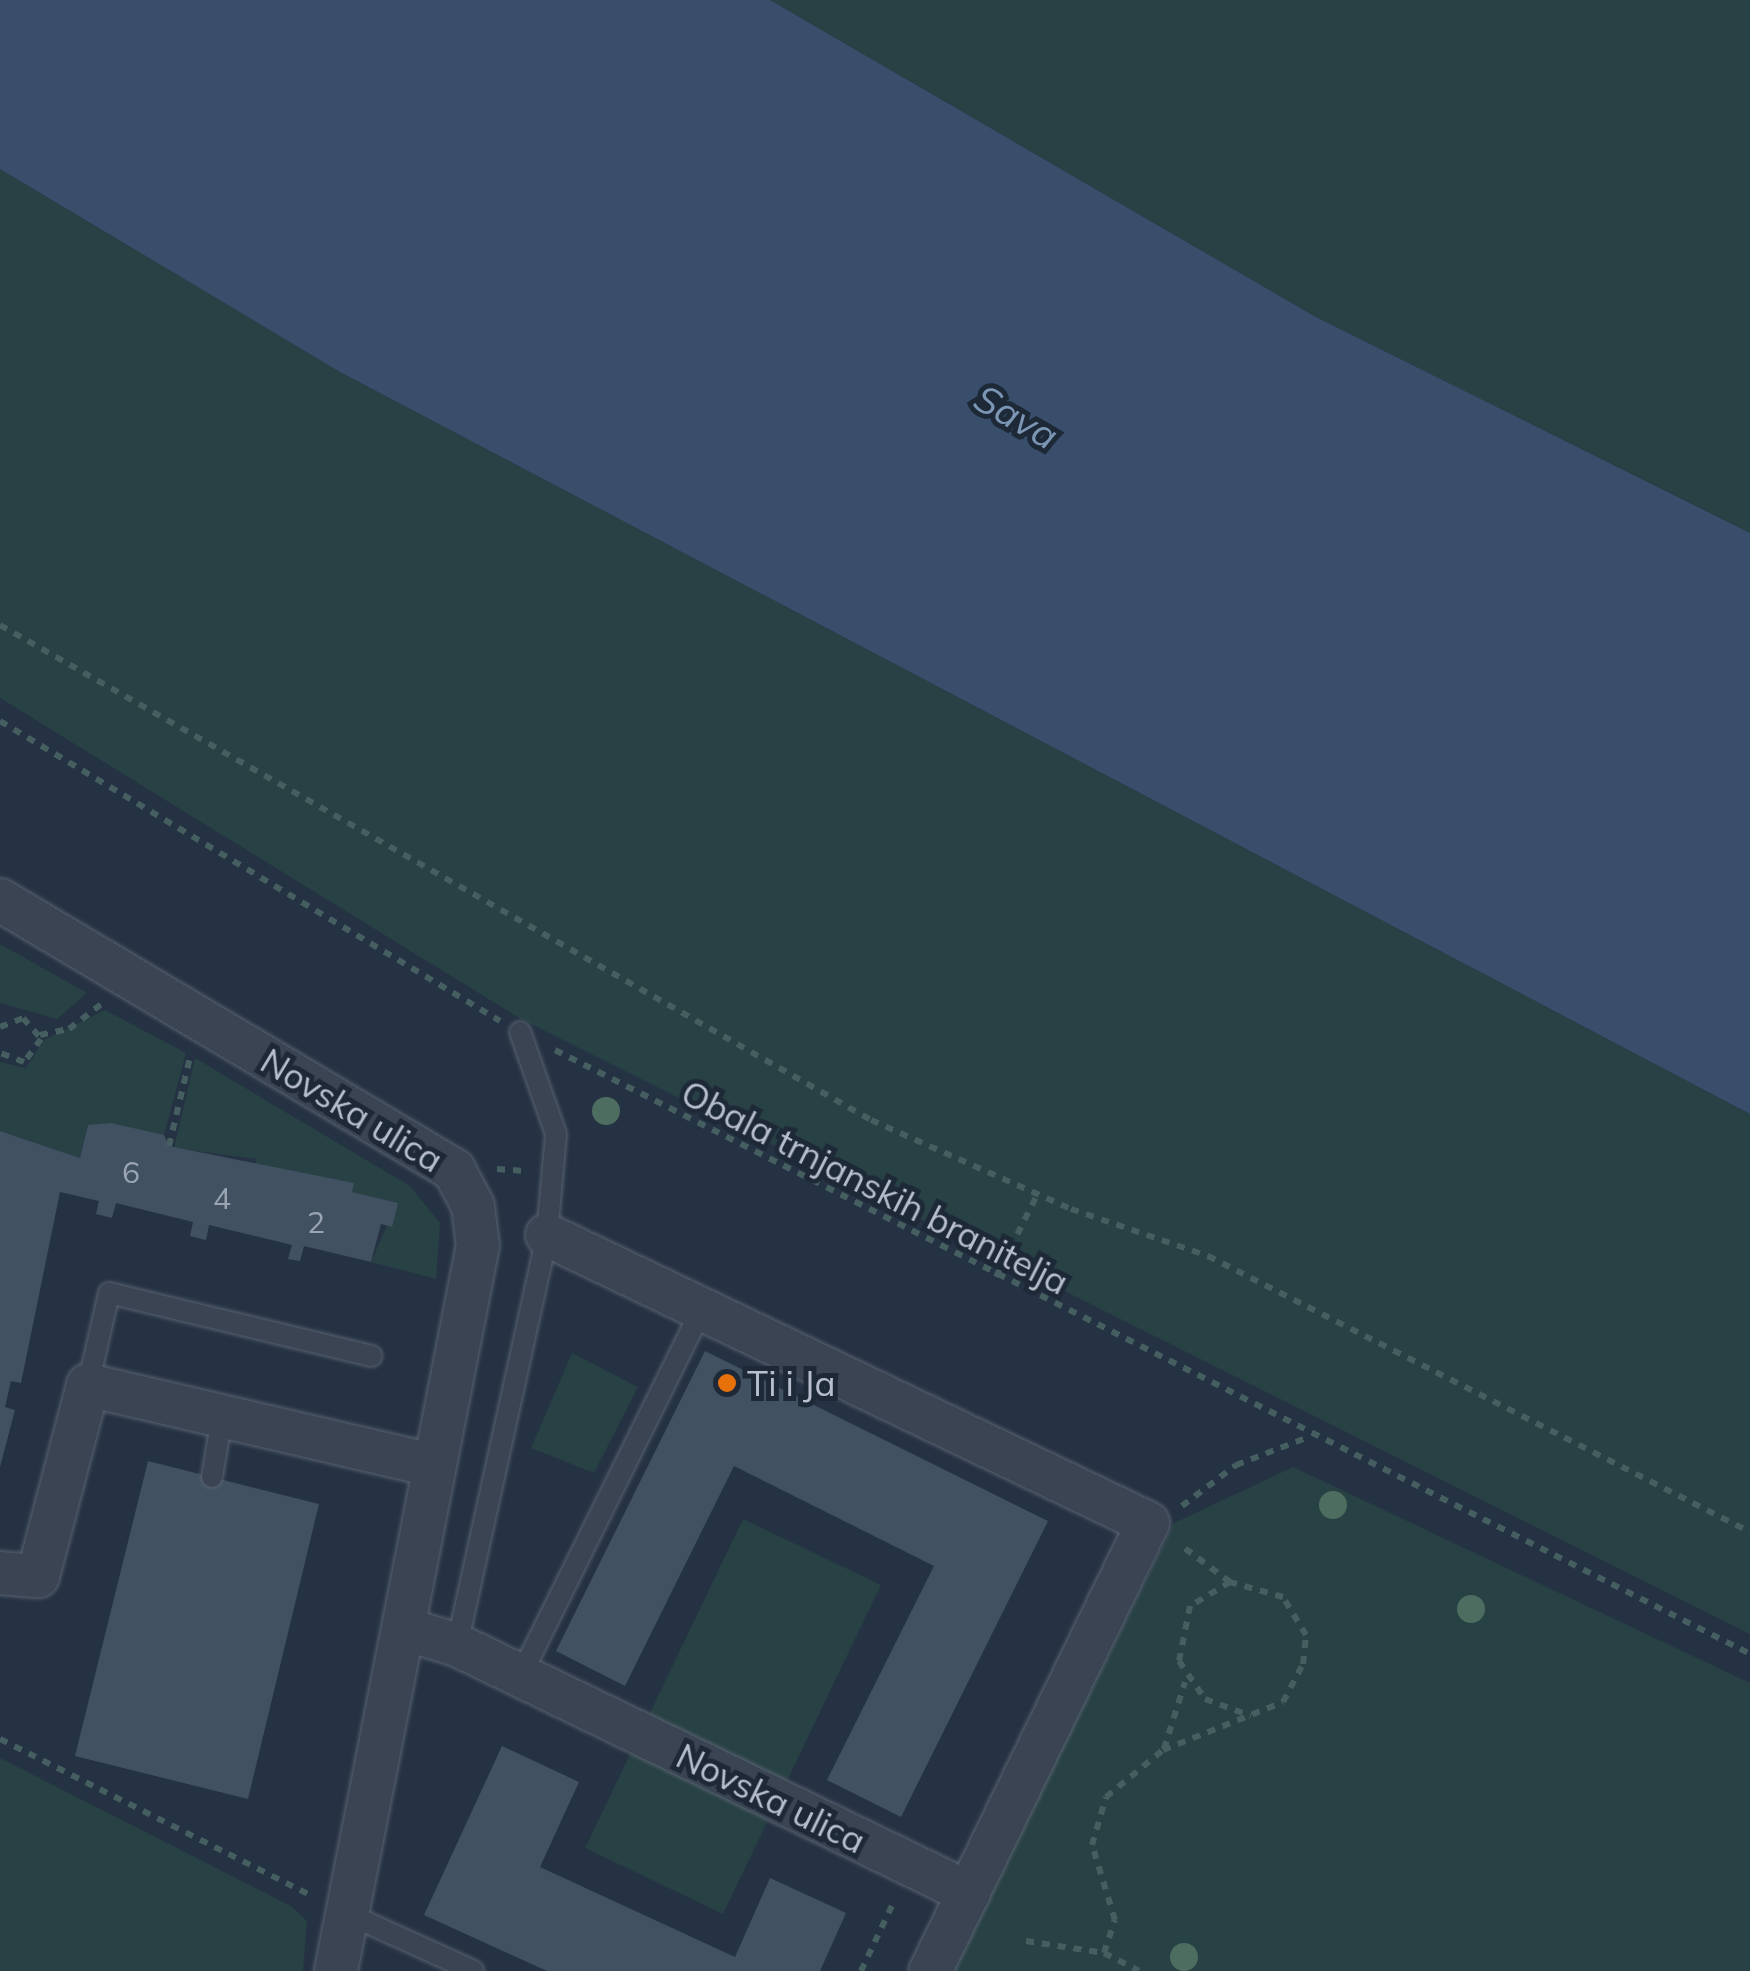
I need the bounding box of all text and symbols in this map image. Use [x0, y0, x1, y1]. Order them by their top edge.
water label: Sava [966, 375, 1066, 459]
street label: Novska ulica [254, 1039, 450, 1181]
street label: Obala trnjanskih branitelja [675, 1071, 1075, 1303]
house number: 6 [122, 1154, 140, 1190]
house number: 4 [213, 1180, 231, 1216]
house number: 2 [307, 1204, 325, 1240]
place label: Ti i Ja [747, 1362, 836, 1404]
marker: Ti i Ja [716, 1372, 738, 1394]
street label: Novska ulica [670, 1734, 872, 1862]

